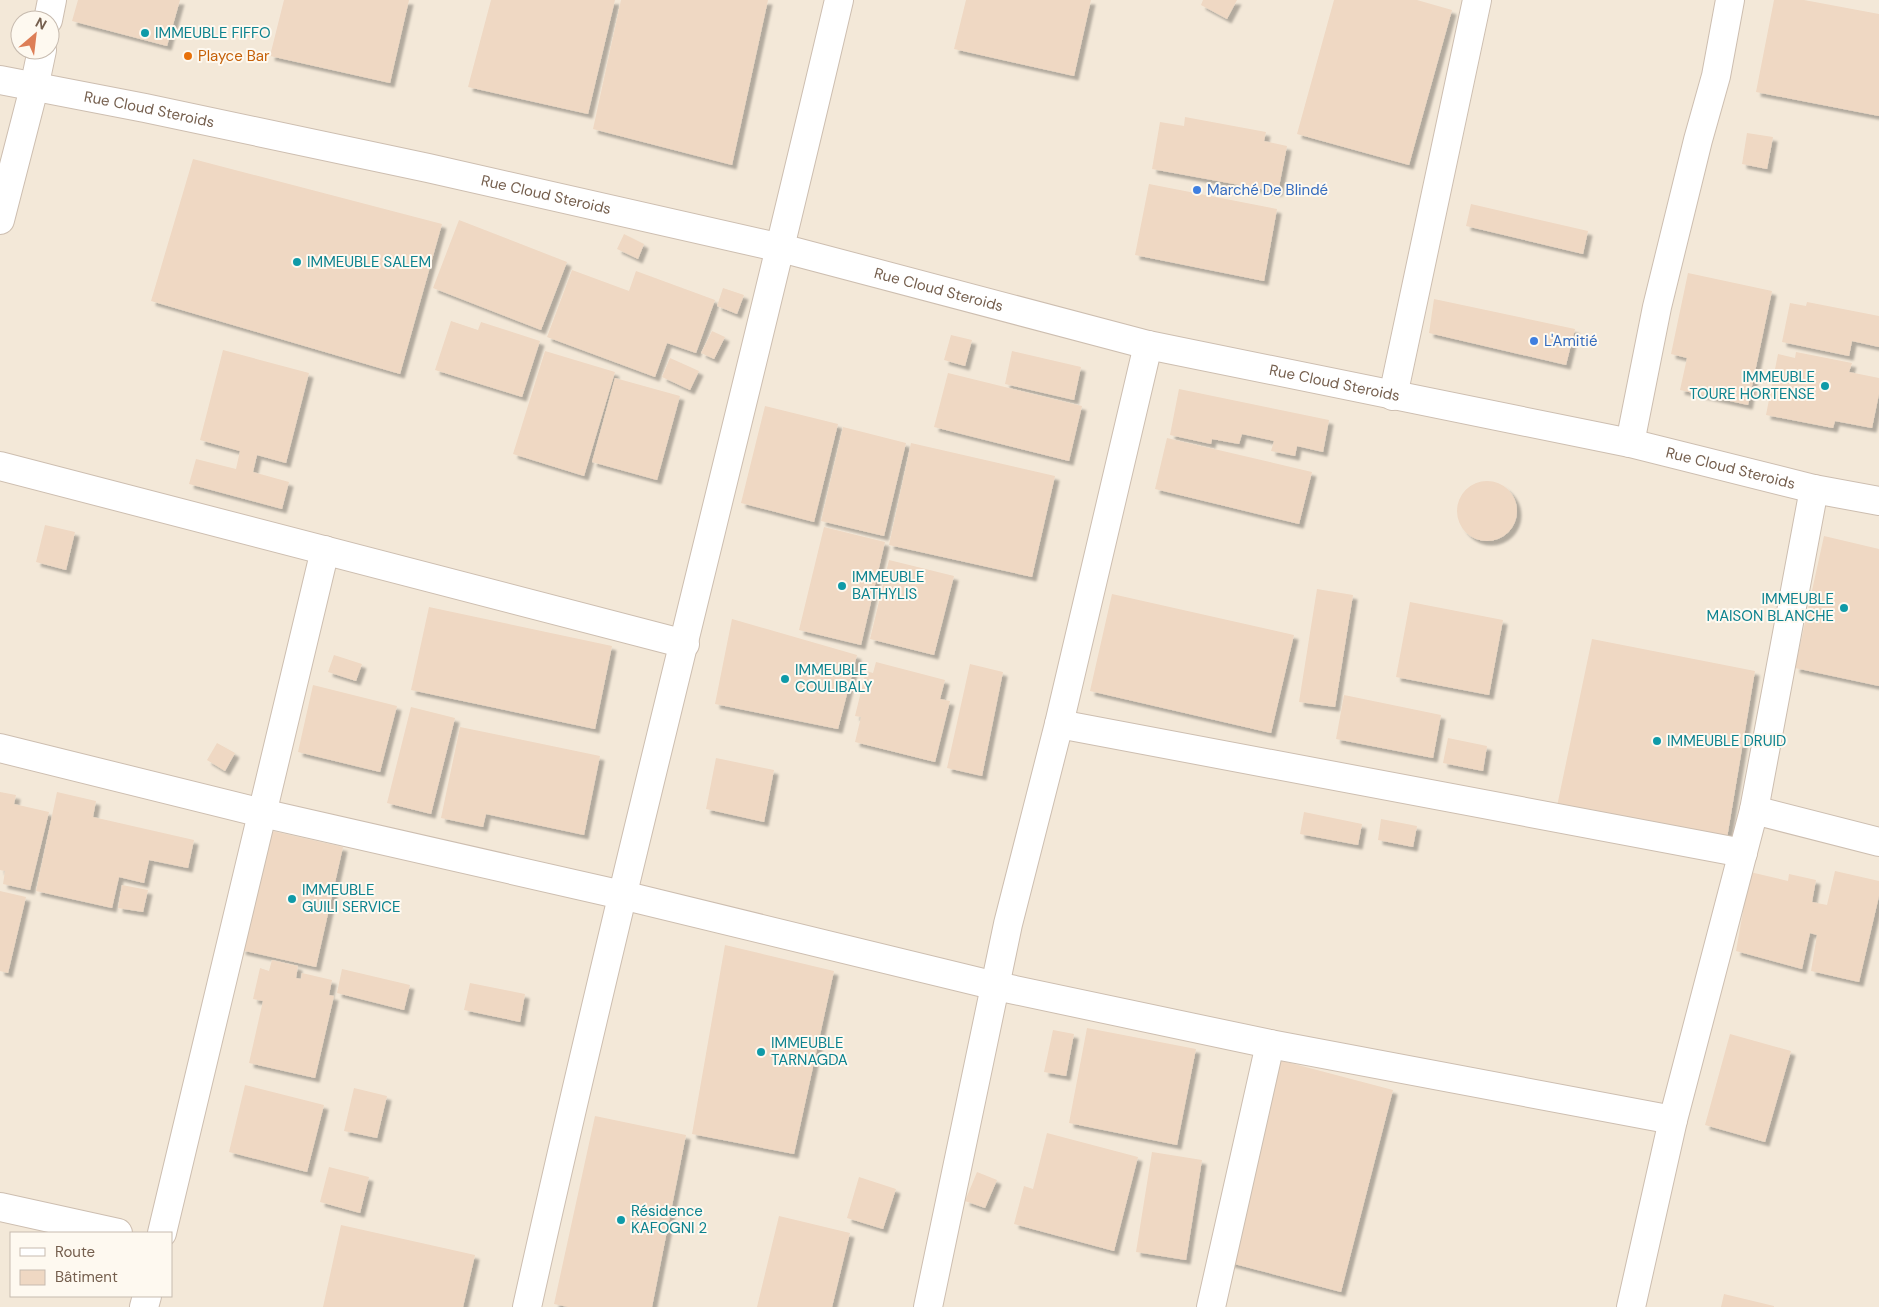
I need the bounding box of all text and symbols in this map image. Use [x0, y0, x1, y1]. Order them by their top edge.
north arrow [10, 10, 60, 60]
text: N [32, 13, 50, 34]
place label: IMMEUBLE FIFFO [155, 23, 271, 43]
marker: IMMEUBLE FIFFO [139, 27, 151, 39]
place label: Playce Bar [198, 46, 270, 66]
marker: Playce Bar [182, 50, 194, 62]
street label: Rue Cloud Steroids [82, 86, 216, 132]
street label: Rue Cloud Steroids [479, 170, 613, 219]
place label: Marché De Blindé [1207, 180, 1328, 200]
marker: Marché De Blindé [1191, 184, 1203, 196]
place label: IMMEUBLE SALEM [307, 252, 431, 272]
marker: IMMEUBLE SALEM [291, 256, 303, 268]
street label: Rue Cloud Steroids [872, 263, 1005, 316]
place label: L'Amitié [1544, 331, 1597, 351]
marker: L'Amitié [1528, 335, 1540, 347]
street label: Rue Cloud Steroids [1268, 360, 1402, 406]
place label: IMMEUBLE TOURE HORTENSE [1689, 367, 1815, 404]
marker: IMMEUBLE TOURE HORTENSE [1819, 380, 1831, 392]
street label: Rue Cloud Steroids [1664, 442, 1797, 494]
place label: IMMEUBLE BATHYLIS [852, 567, 924, 604]
marker: IMMEUBLE BATHYLIS [836, 580, 848, 592]
place label: IMMEUBLE MAISON BLANCHE [1707, 589, 1834, 626]
marker: IMMEUBLE MAISON BLANCHE [1838, 602, 1850, 614]
place label: IMMEUBLE COULIBALY [795, 660, 873, 697]
marker: IMMEUBLE COULIBALY [779, 673, 791, 685]
place label: IMMEUBLE DRUID [1667, 731, 1786, 751]
marker: IMMEUBLE DRUID [1651, 735, 1663, 747]
place label: IMMEUBLE GUILI SERVICE [302, 880, 401, 917]
marker: IMMEUBLE GUILI SERVICE [286, 893, 298, 905]
place label: IMMEUBLE TARNAGDA [771, 1033, 848, 1070]
marker: IMMEUBLE TARNAGDA [755, 1046, 767, 1058]
place label: Résidence KAFOGNI 2 [631, 1201, 707, 1238]
marker: Résidence KAFOGNI 2 [615, 1214, 627, 1226]
legend [10, 1232, 172, 1297]
text: Route [55, 1242, 95, 1262]
text: Bâtiment [55, 1267, 118, 1287]

